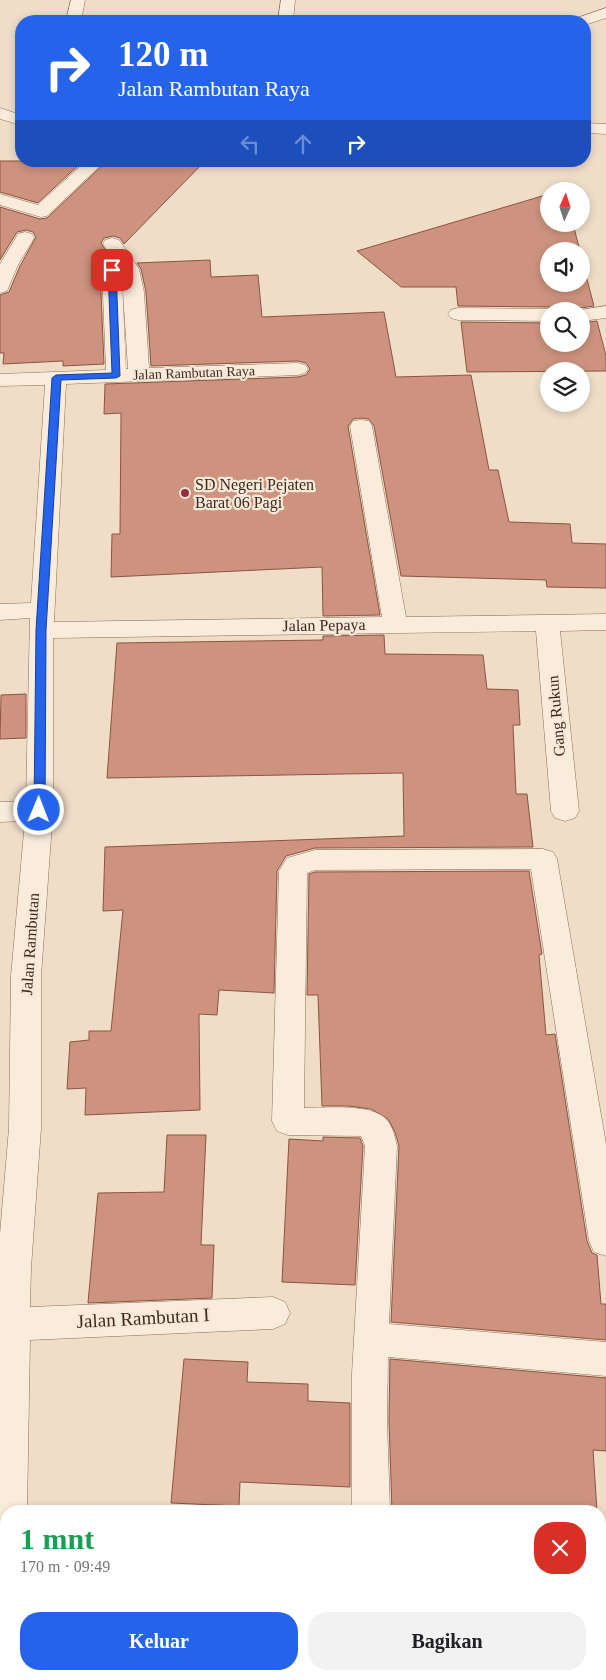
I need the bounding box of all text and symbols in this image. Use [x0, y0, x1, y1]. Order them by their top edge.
icon: right [35, 35, 100, 100]
text: 120 m [118, 35, 208, 74]
text: Jalan Rambutan Raya [118, 76, 310, 101]
icon: left [236, 130, 264, 158]
icon: ahead [289, 130, 317, 158]
icon: right [342, 130, 370, 158]
north arrow [540, 182, 590, 232]
map controls [540, 182, 590, 412]
button: sound [540, 242, 590, 292]
pin [91, 249, 133, 291]
icon: arrive [98, 256, 126, 284]
button: search [540, 302, 590, 352]
button: layers [540, 362, 590, 412]
street label: Jalan Rambutan Raya [133, 363, 256, 383]
place label: SD Negeri Pejaten Barat 06 Pagi [195, 476, 314, 512]
marker: SD Negeri Pejaten Barat 06 Pagi [179, 487, 191, 499]
street label: Jalan Pepaya [282, 616, 366, 635]
street label: Gang Rukun [544, 675, 569, 757]
position arrow [12, 783, 64, 835]
street label: Jalan Rambutan [18, 892, 42, 996]
street label: Jalan Rambutan I [76, 1304, 210, 1332]
text: 1 mnt [20, 1522, 94, 1555]
button: close [534, 1522, 586, 1574]
text: 170 m · 09:49 [20, 1558, 110, 1575]
button: Keluar [20, 1612, 298, 1670]
button: Bagikan [308, 1612, 586, 1670]

